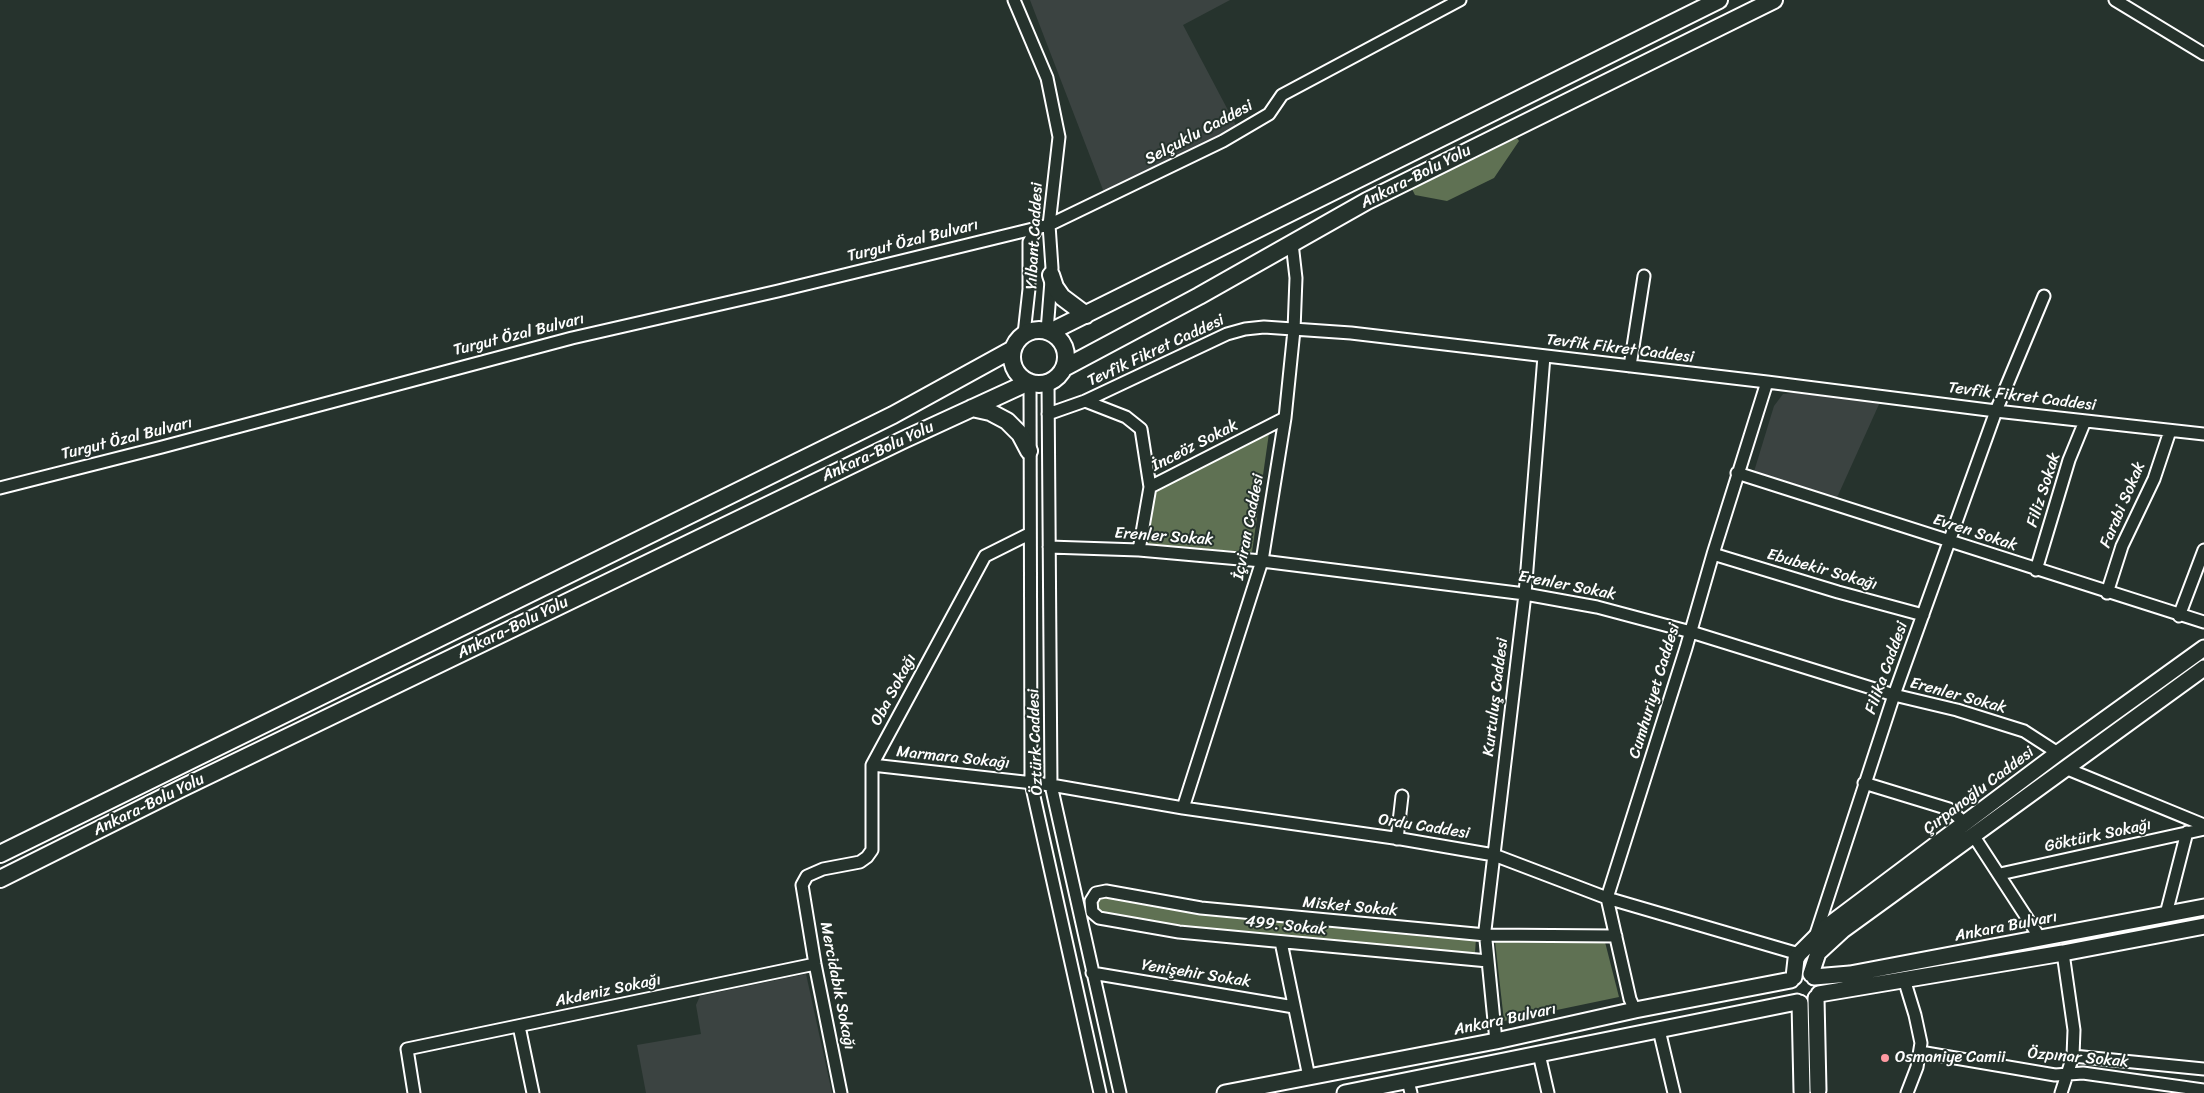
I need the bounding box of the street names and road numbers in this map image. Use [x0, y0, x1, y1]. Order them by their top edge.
street label: Selçuklu Caddesi [1142, 97, 1256, 169]
street label: Ankara-Bolu Yolu [1358, 141, 1474, 213]
street label: Yılbant Caddesi [1023, 182, 1047, 290]
street label: Turgut Özal Bulvarı [846, 215, 980, 267]
street label: Turgut Özal Bulvarı [452, 309, 586, 361]
street label: Tevfik Fikret Caddesi [1085, 311, 1227, 391]
street label: Tevfik Fikret Caddesi [1545, 330, 1695, 368]
street label: Tevfik Fikret Caddesi [1947, 378, 2097, 416]
street label: Turgut Özal Bulvarı [60, 413, 194, 465]
street label: İnceöz Sokak [1149, 416, 1241, 476]
street label: Ankara-Bolu Yolu [819, 418, 937, 486]
street label: Filiz Sokak [2023, 450, 2065, 530]
street label: Farabi Sokak [2096, 459, 2150, 551]
street label: İçviran Caddesi [1229, 472, 1269, 582]
street label: Evren Sokak [1931, 510, 2019, 556]
street label: Erenler Sokak [1114, 524, 1214, 550]
street label: Ebubekir Sokağı [1765, 545, 1879, 595]
street label: Erenler Sokak [1517, 567, 1617, 605]
street label: Ankara-Bolu Yolu [454, 593, 572, 663]
street label: Filika Caddesi [1861, 619, 1913, 717]
street label: Cumhuriyet Caddesi [1625, 621, 1685, 761]
street label: Kurtuluş Caddesi [1479, 637, 1513, 757]
street label: Oba Sokağı [867, 651, 921, 729]
street label: Erenler Sokak [1908, 674, 2008, 718]
street label: Öztürk Caddesi [1025, 688, 1047, 796]
street label: Marmara Sokağı [895, 742, 1011, 774]
street label: Çırpanoğlu Caddesi [1920, 743, 2038, 839]
street label: Ankara-Bolu Yolu [90, 770, 208, 840]
street label: Ordu Caddesi [1377, 810, 1471, 844]
street label: Göktürk Sokağı [2043, 815, 2153, 857]
street label: Misket Sokak [1302, 893, 1398, 921]
street label: Ankara Bulvarı [1953, 908, 2059, 946]
street label: 499. Sokak [1244, 912, 1328, 940]
street label: Mercidabık Sokağı [815, 920, 859, 1052]
street label: Yenişehir Sokak [1140, 956, 1252, 992]
street label: Akdeniz Sokağı [553, 970, 663, 1012]
street label: Ankara Bulvarı [1452, 1000, 1558, 1040]
street label: Özpınar Sokak [2027, 1044, 2129, 1072]

